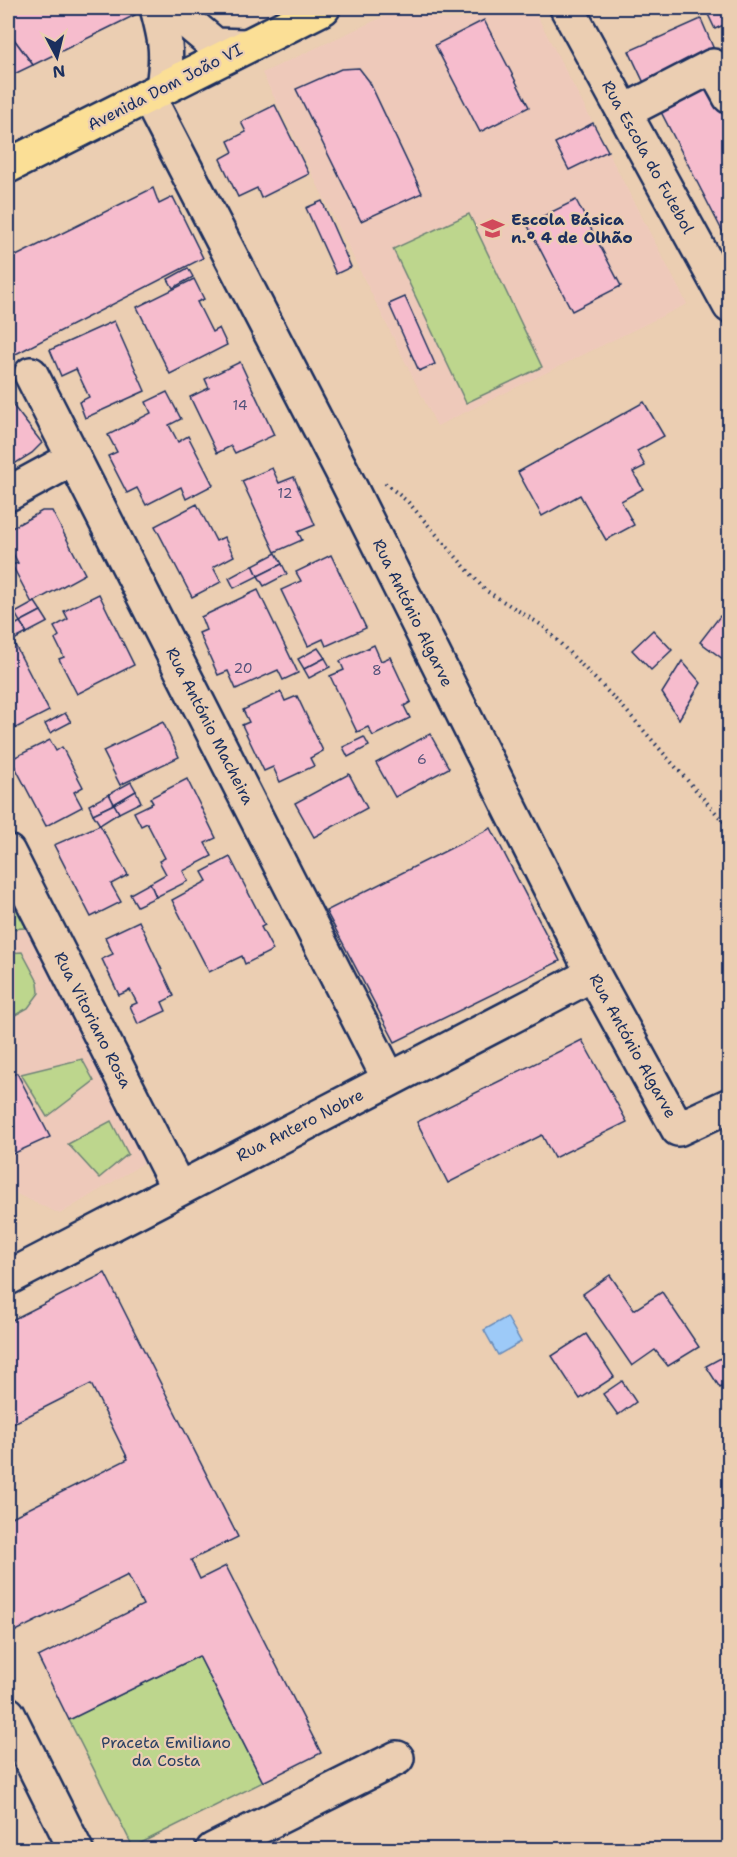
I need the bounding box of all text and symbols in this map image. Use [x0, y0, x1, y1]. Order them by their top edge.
north arrow [27, 27, 87, 87]
street label: Avenida Dom João VI [84, 39, 246, 135]
text: N [51, 60, 66, 83]
street label: Rua Escola do Futebol [597, 77, 699, 237]
place label: Escola Básica n.º 4 de Olhão [511, 209, 633, 248]
school or university icon: Escola Básica n.º 4 de Olhão [480, 215, 506, 241]
house number: 14 [232, 396, 248, 414]
house number: 12 [278, 484, 292, 502]
street label: Rua António Algarve [368, 536, 458, 690]
street label: Rua António Macheira [161, 644, 259, 808]
house number: 20 [233, 659, 253, 677]
house number: 8 [372, 661, 382, 679]
house number: 6 [417, 750, 427, 768]
street label: Rua Vitoriano Rosa [50, 948, 136, 1092]
street label: Rua António Algarve [585, 970, 681, 1122]
street label: Rua Antero Nobre [233, 1084, 367, 1166]
park label: Praceta Emiliano da Costa [101, 1732, 231, 1771]

